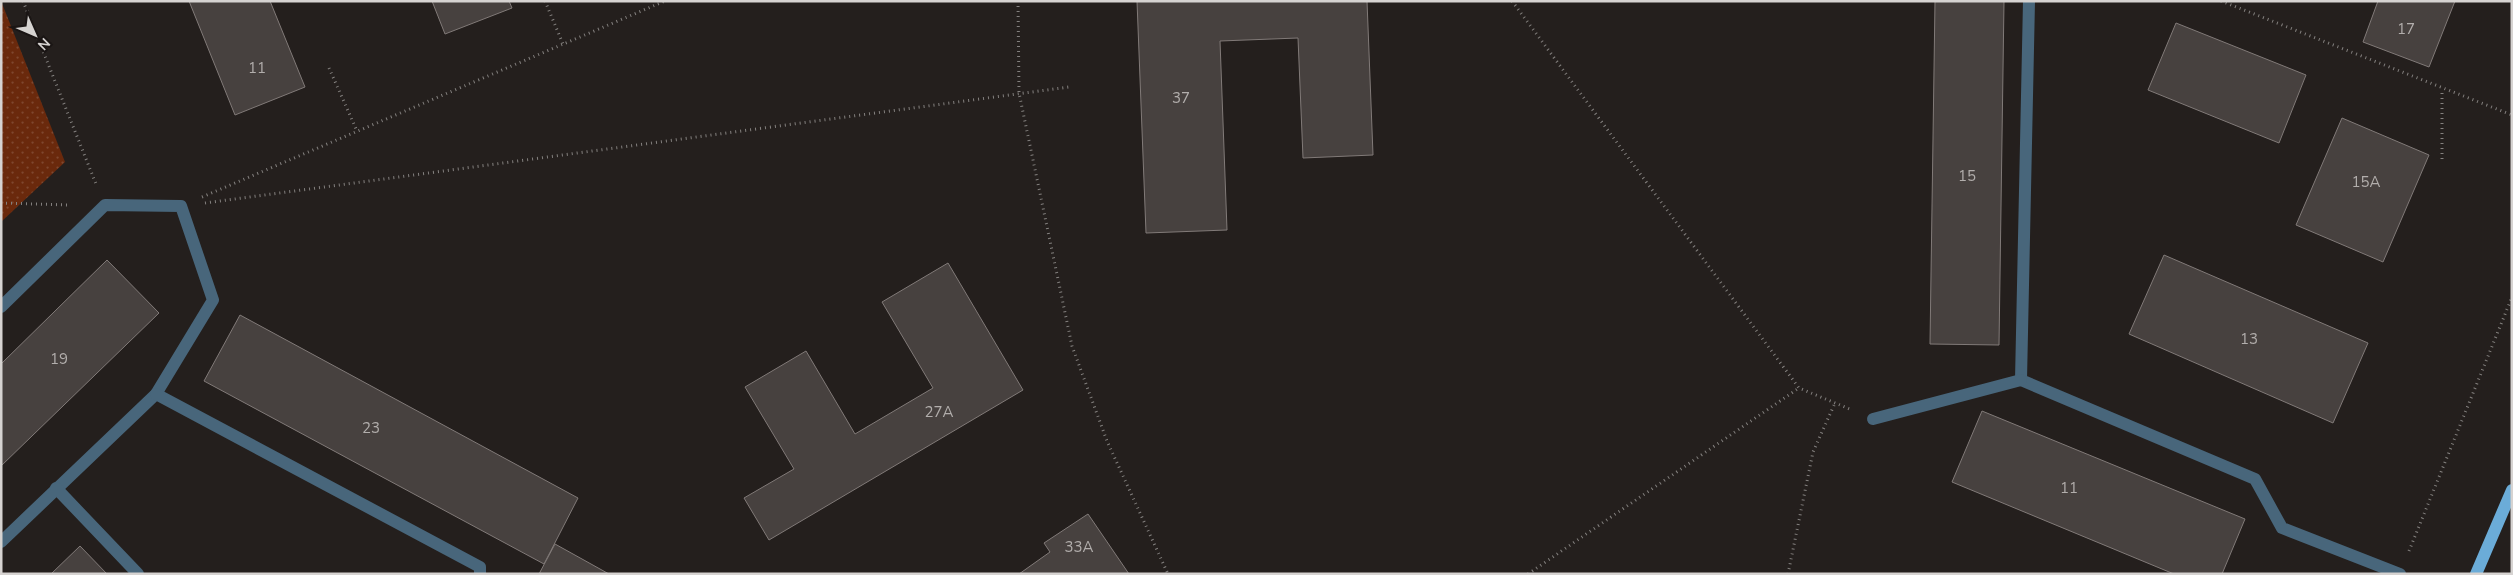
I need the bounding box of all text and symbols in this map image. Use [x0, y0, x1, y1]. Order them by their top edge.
north arrow [10, 10, 60, 60]
house number: 17 [2397, 19, 2415, 39]
text: N [33, 33, 54, 54]
house number: 11 [248, 58, 266, 78]
house number: 37 [1172, 88, 1190, 108]
house number: 15 [1958, 166, 1976, 186]
house number: 15А [2352, 172, 2381, 192]
house number: 13 [2240, 329, 2258, 349]
house number: 19 [50, 349, 68, 369]
house number: 27А [925, 402, 954, 422]
house number: 23 [362, 418, 380, 438]
house number: 11 [2060, 478, 2078, 498]
house number: 33А [1065, 537, 1094, 557]

